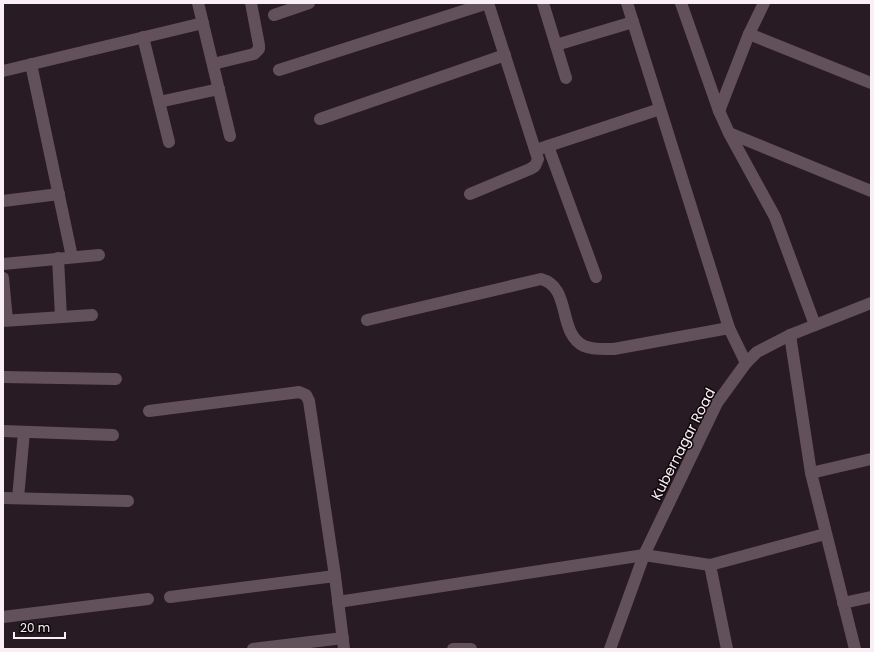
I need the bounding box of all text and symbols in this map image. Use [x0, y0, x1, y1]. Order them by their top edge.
street label: Kubernagar Road [646, 384, 720, 504]
scale bar [14, 614, 65, 640]
text: 20 m [20, 619, 50, 636]

